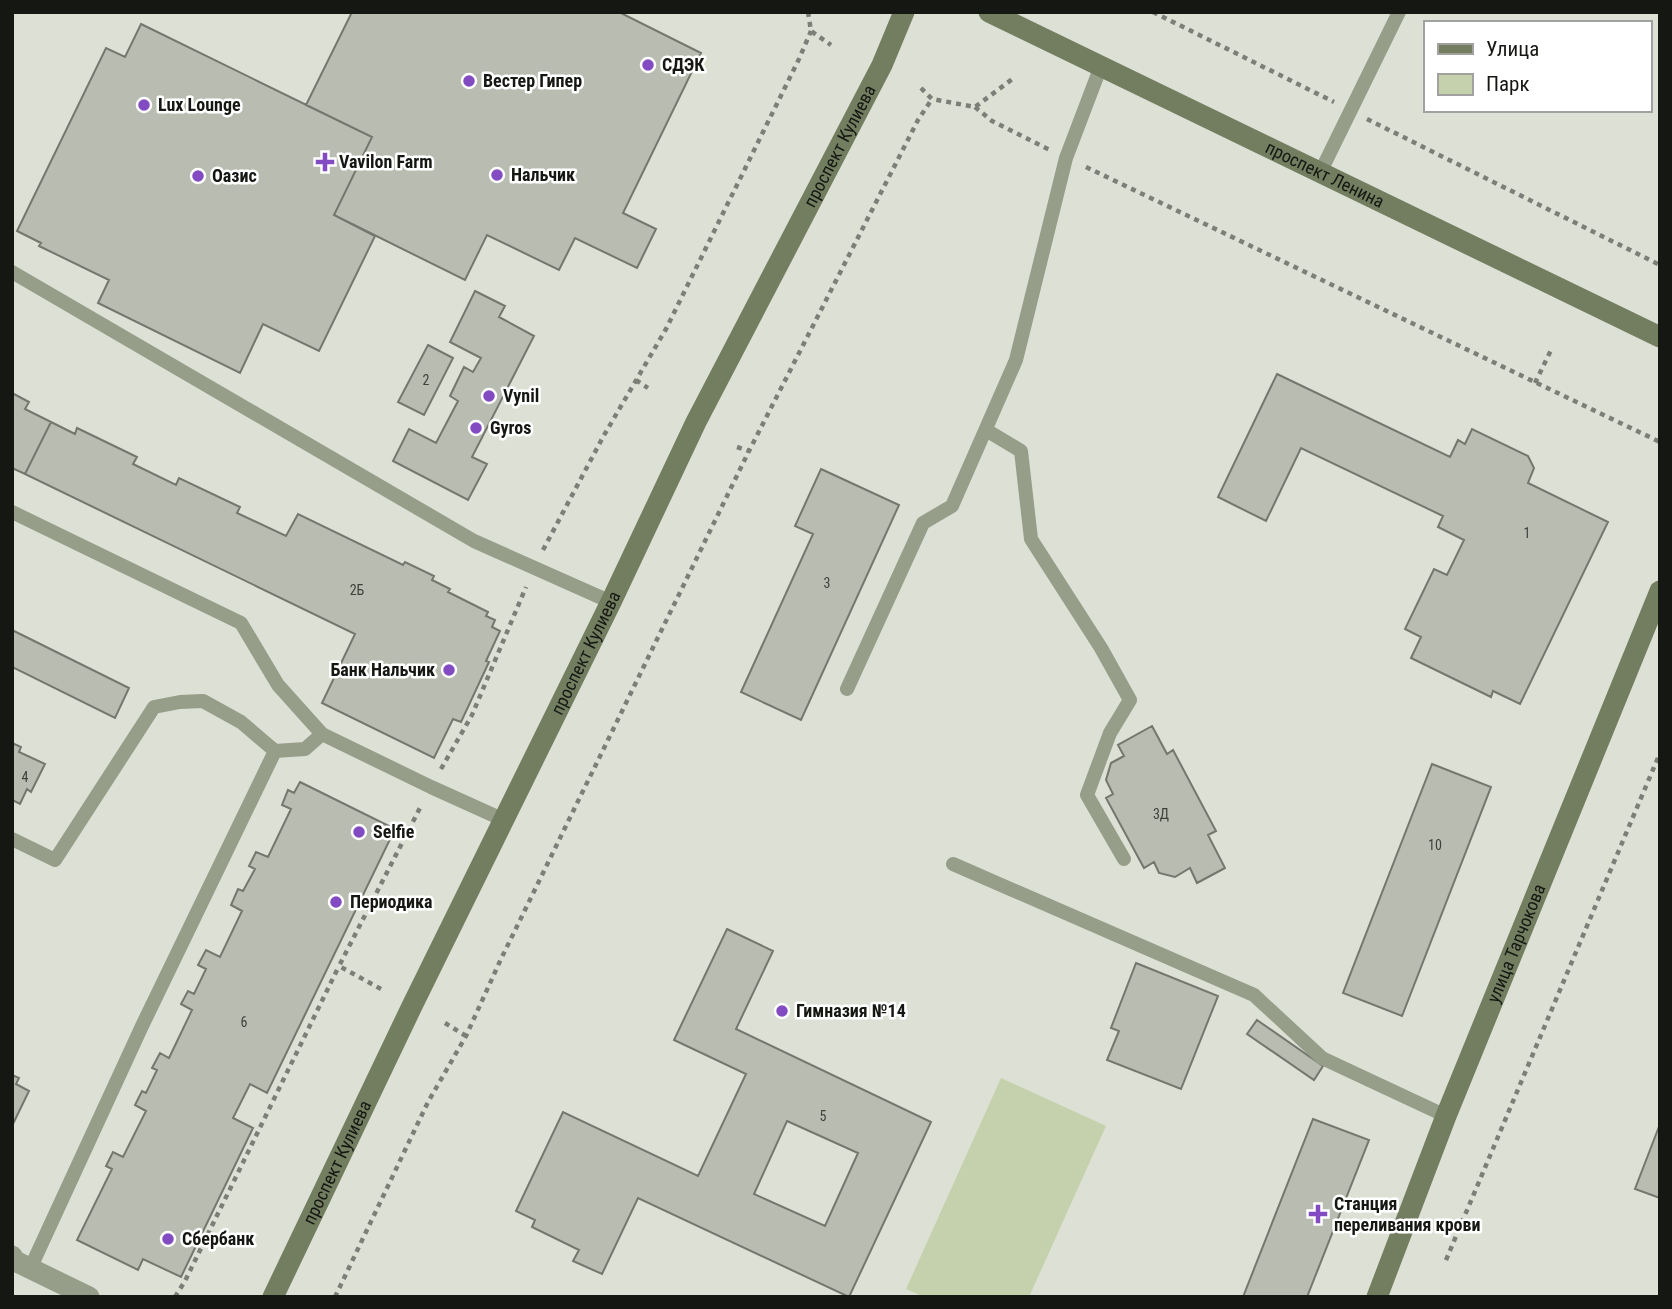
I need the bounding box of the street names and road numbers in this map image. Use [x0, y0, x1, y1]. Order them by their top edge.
street label: проспект Кулиева [799, 81, 880, 211]
street label: проспект Ленина [1262, 137, 1388, 212]
street label: проспект Кулиева [546, 588, 625, 718]
street label: улица Тарчокова [1482, 881, 1549, 1006]
street label: проспект Кулиева [298, 1097, 375, 1228]

